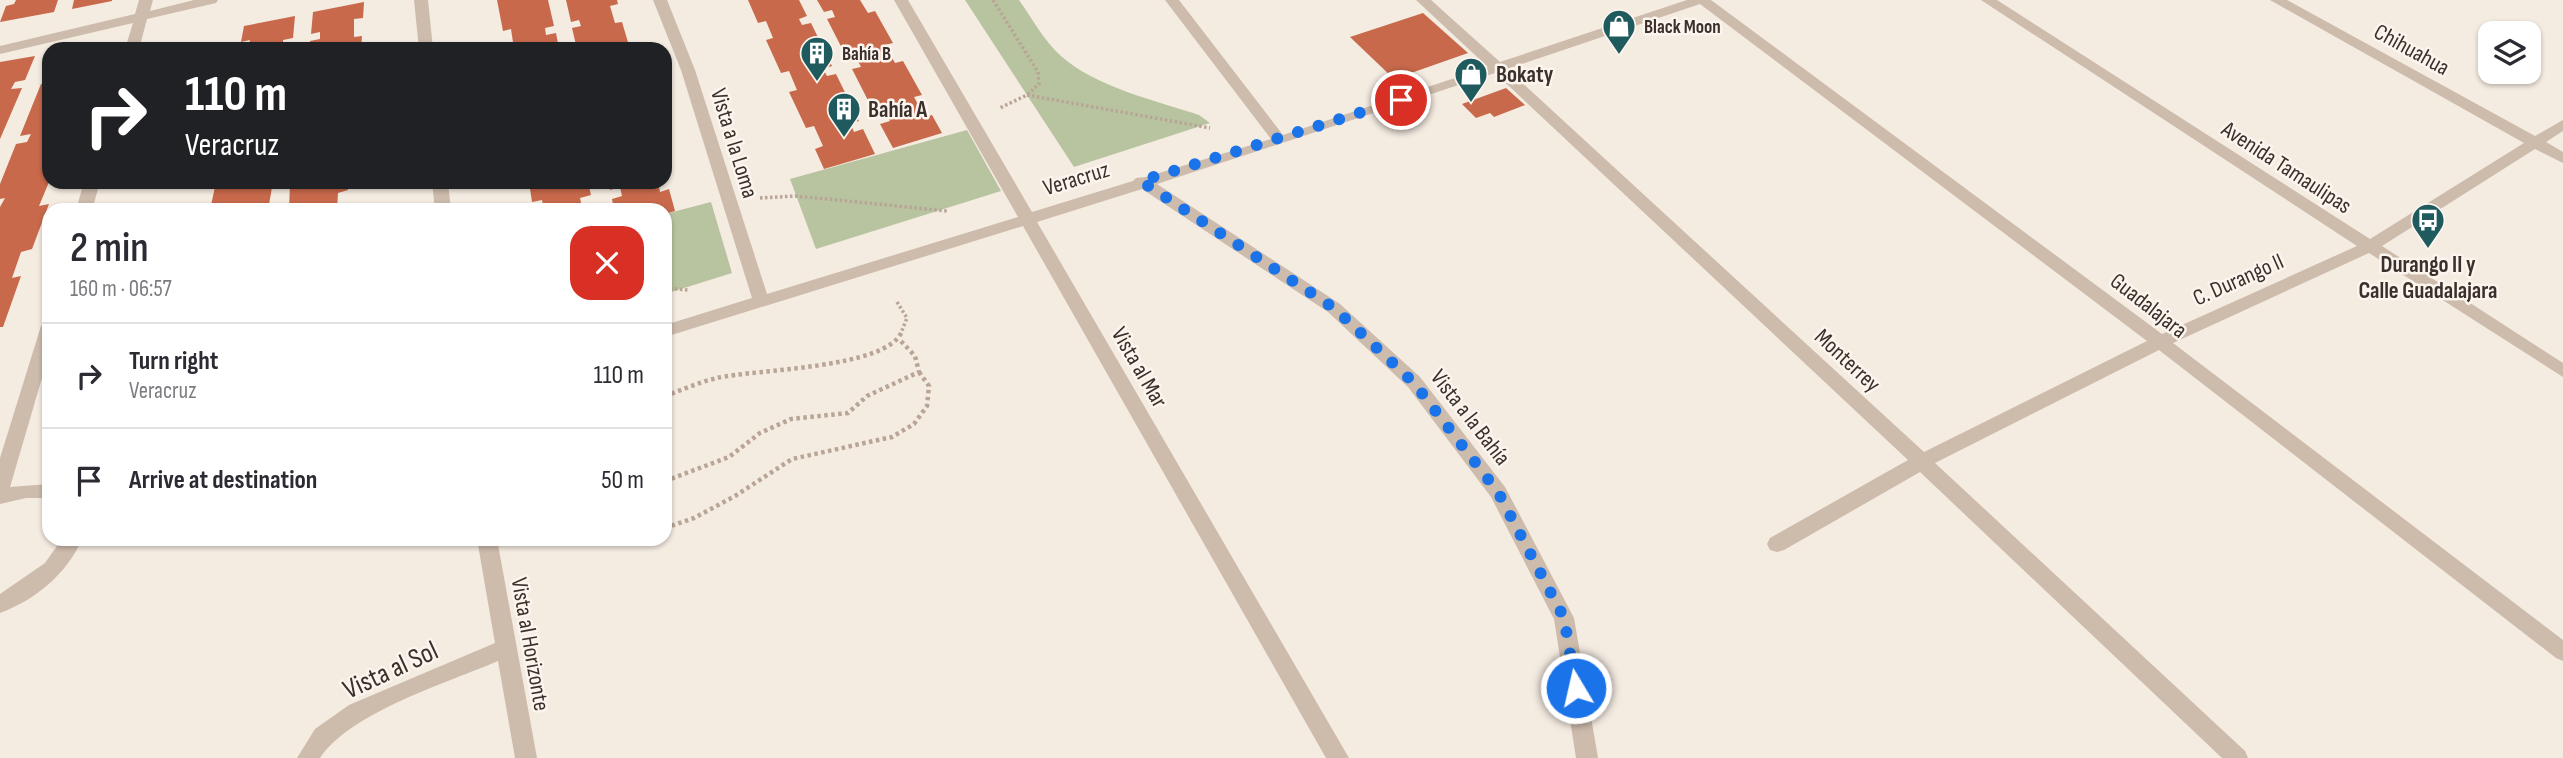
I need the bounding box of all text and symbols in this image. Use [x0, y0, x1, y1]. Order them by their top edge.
shop icon: Black Moon [1600, 7, 1638, 56]
place label: Black Moon [1644, 16, 1721, 39]
street label: Chihuahua [2369, 18, 2454, 82]
map controls [2478, 21, 2541, 84]
button: layers [2478, 21, 2541, 84]
building icon: Bahía B [798, 34, 836, 83]
place label: Bahía B [842, 43, 891, 66]
shop icon: Bokaty [1452, 55, 1490, 104]
place label: Bokaty [1496, 61, 1554, 89]
text: 110 m [185, 66, 287, 125]
icon: right [70, 70, 161, 161]
pin [1371, 70, 1431, 130]
icon: arrive [1382, 81, 1420, 119]
street label: Vista a la Loma [704, 85, 764, 201]
building icon: Bahía A [825, 90, 863, 139]
place label: Bahía A [868, 96, 928, 124]
street label: Avenida Tamaulipas [2215, 115, 2357, 220]
text: Veracruz [185, 126, 279, 165]
street label: Veracruz [1040, 156, 1113, 202]
bus stop icon: Durango II y Calle Guadalajara [2409, 201, 2447, 250]
text: 2 min [70, 223, 149, 274]
button: close [570, 226, 644, 300]
street label: C. Durango II [2189, 247, 2288, 312]
place label: Durango II y Calle Guadalajara [2359, 251, 2498, 305]
street label: Guadalajara [2104, 267, 2192, 344]
text: 160 m · 06:57 [70, 275, 172, 303]
street label: Vista al Mar [1105, 322, 1174, 413]
street label: Monterrey [1808, 323, 1886, 398]
text: Turn right [129, 346, 218, 377]
icon: right [70, 357, 108, 395]
text: 110 m [593, 360, 644, 391]
street label: Vista a la Bahía [1424, 364, 1516, 471]
text: Veracruz [129, 377, 196, 405]
icon: arrive [70, 462, 108, 500]
text: Arrive at destination [129, 465, 317, 496]
text: 50 m [601, 465, 644, 496]
street label: Vista al Horizonte [505, 575, 556, 713]
street label: Vista al Sol [338, 634, 443, 707]
position arrow [1539, 651, 1613, 725]

